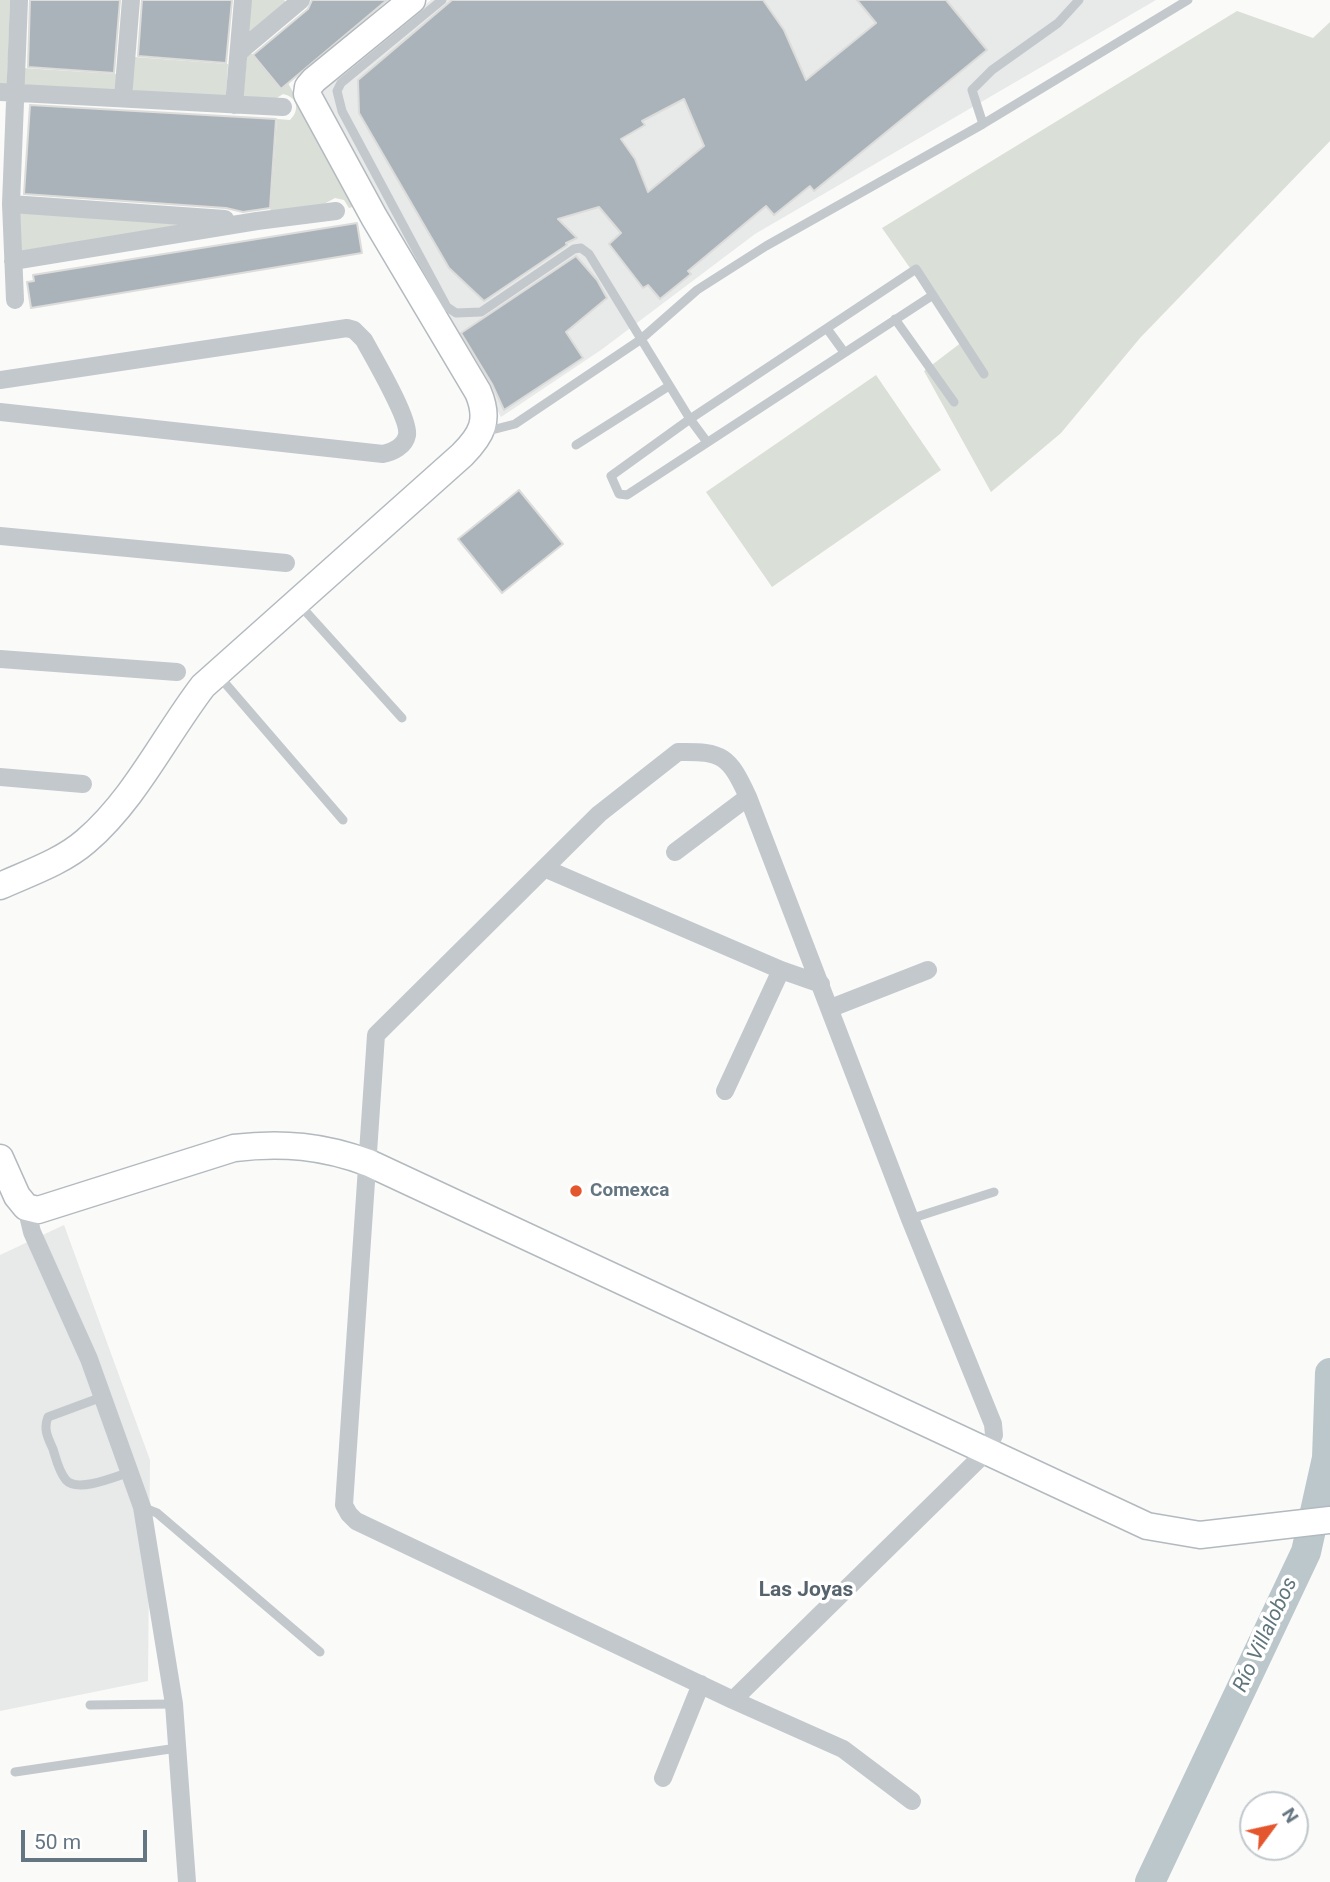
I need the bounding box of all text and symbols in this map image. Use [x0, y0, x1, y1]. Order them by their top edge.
place label: Comexca [590, 1180, 669, 1202]
marker: Comexca [568, 1183, 584, 1199]
water label: Río Villalobos [1228, 1574, 1304, 1696]
district label: Las Joyas [759, 1578, 853, 1604]
north arrow [1239, 1791, 1309, 1861]
text: N [1277, 1803, 1304, 1827]
scale bar [24, 1815, 150, 1859]
text: 50 m [34, 1830, 81, 1854]

